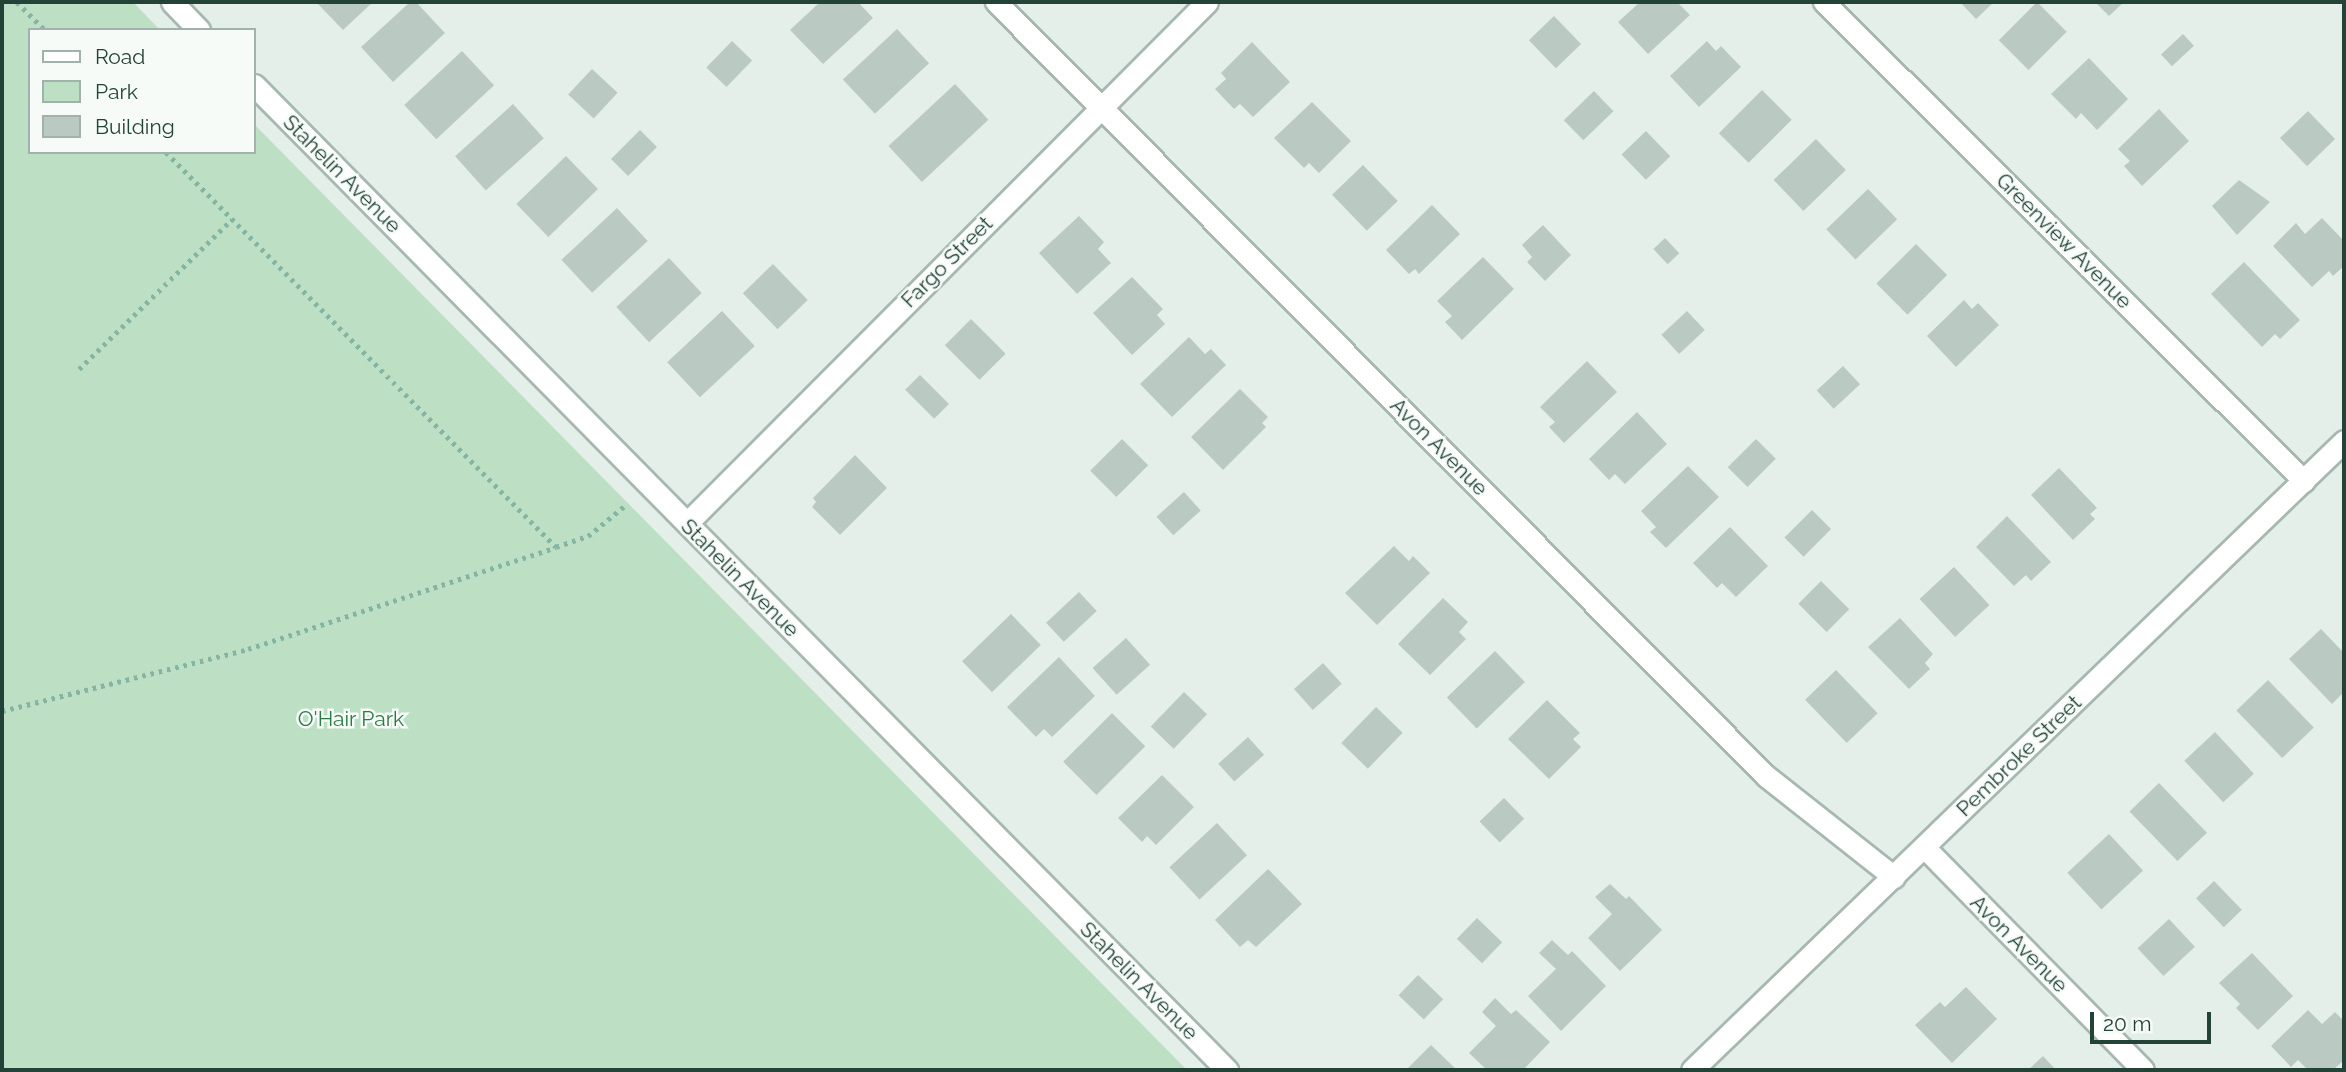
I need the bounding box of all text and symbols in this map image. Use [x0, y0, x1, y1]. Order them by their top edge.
legend [28, 28, 256, 154]
text: Road [95, 44, 145, 69]
text: Park [95, 79, 138, 104]
street label: Stahelin Avenue [278, 110, 406, 238]
text: Building [95, 114, 175, 139]
street label: Greenview Avenue [1991, 168, 2137, 314]
street label: Fargo Street [896, 211, 998, 313]
street label: Avon Avenue [1385, 393, 1493, 501]
street label: Stahelin Avenue [676, 514, 804, 642]
street label: Pembroke Street [1951, 690, 2087, 822]
park label: O'Hair Park [298, 706, 404, 732]
street label: Avon Avenue [1965, 890, 2073, 998]
street label: Stahelin Avenue [1075, 917, 1203, 1045]
scale bar [2094, 998, 2215, 1042]
text: 20 m [2103, 1011, 2151, 1036]

